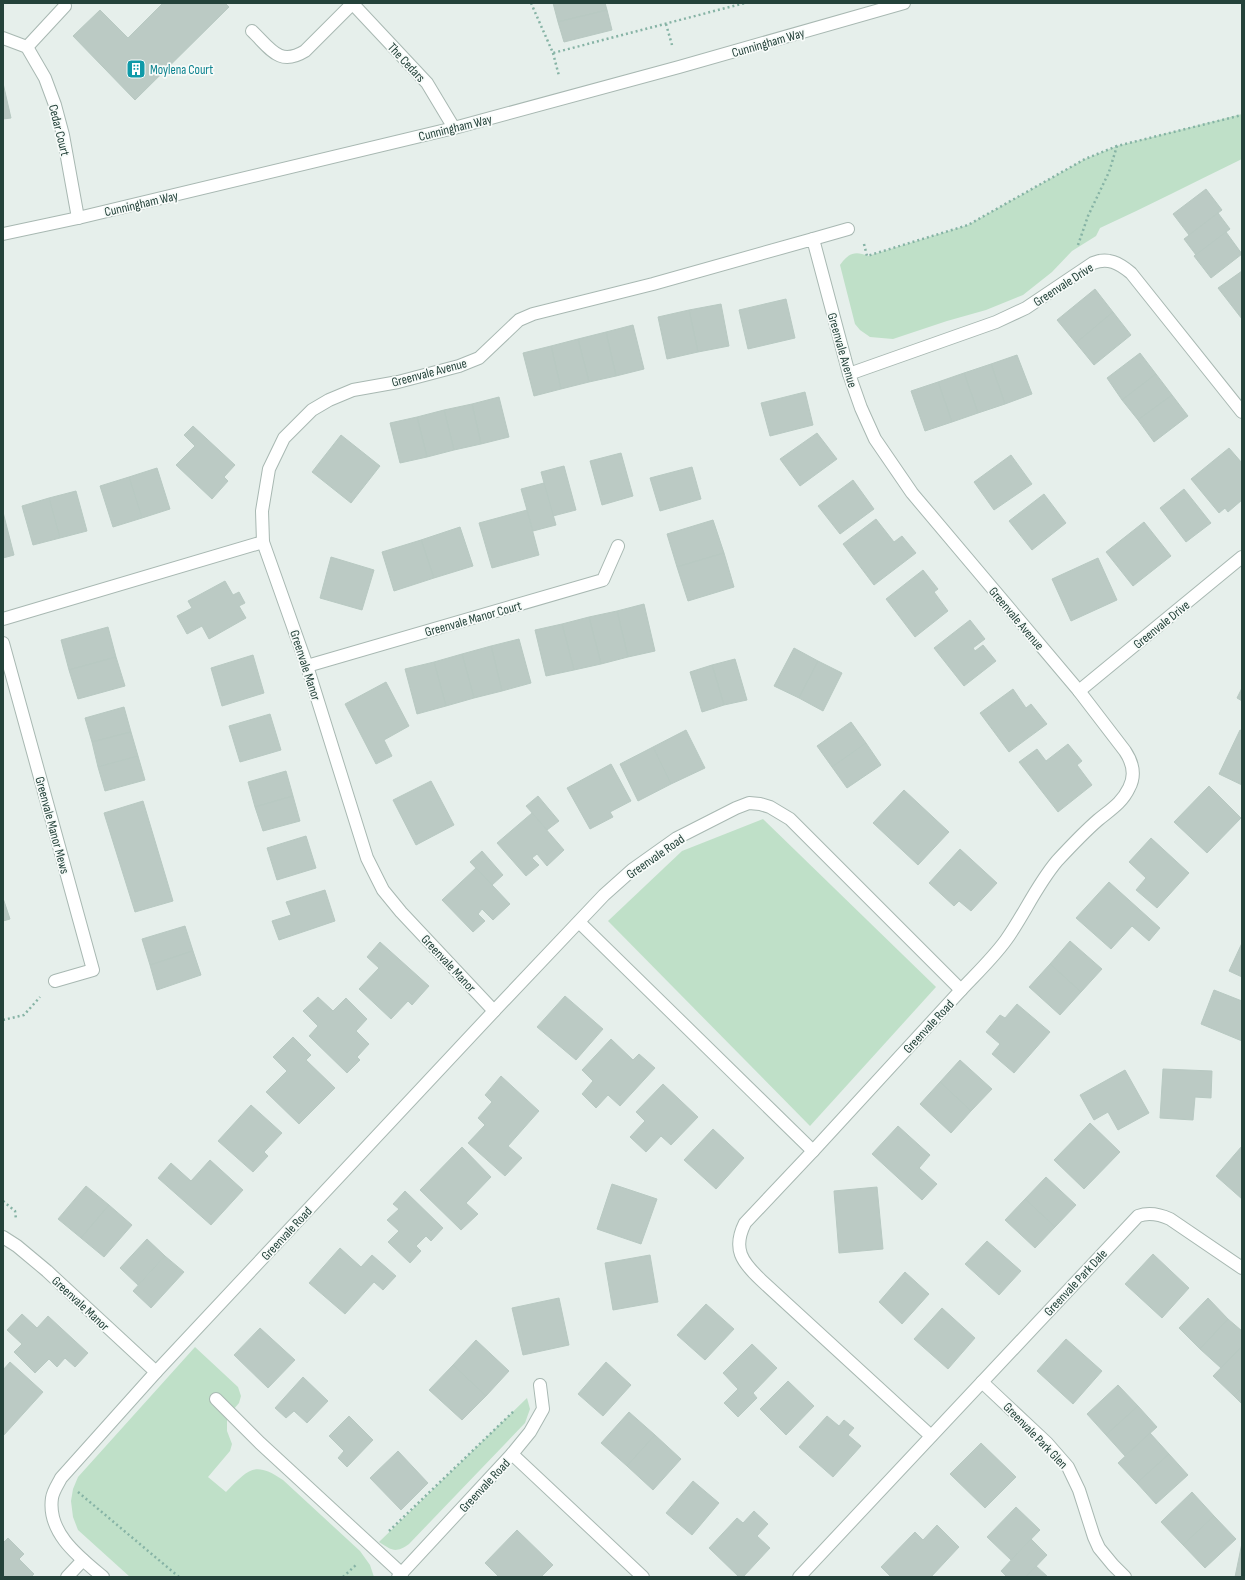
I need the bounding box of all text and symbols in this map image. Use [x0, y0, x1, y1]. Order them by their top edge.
street label: Cunningham Way [730, 25, 807, 61]
street label: The Cedars [384, 40, 429, 86]
building icon: Moylena Court [125, 58, 147, 80]
place label: Moylena Court [150, 62, 213, 78]
street label: Cedar Court [45, 103, 73, 158]
street label: Cunningham Way [417, 111, 494, 145]
street label: Cunningham Way [103, 188, 180, 220]
street label: Greenvale Drive [1031, 260, 1097, 310]
street label: Greenvale Avenue [824, 311, 860, 390]
street label: Greenvale Avenue [390, 355, 469, 391]
street label: Greenvale Avenue [985, 584, 1047, 653]
street label: Greenvale Manor Court [423, 597, 524, 640]
street label: Greenvale Drive [1130, 597, 1193, 652]
street label: Greenvale Manor [286, 628, 324, 703]
street label: Greenvale Manor Mews [31, 775, 73, 876]
street label: Greenvale Road [623, 831, 688, 883]
street label: Greenvale Manor [418, 932, 479, 996]
street label: Greenvale Road [900, 997, 958, 1057]
street label: Greenvale Road [258, 1204, 316, 1264]
street label: Greenvale Park Dale [1041, 1246, 1111, 1319]
street label: Greenvale Manor [48, 1273, 113, 1335]
street label: Greenvale Park Glen [1000, 1399, 1071, 1472]
street label: Greenvale Road [456, 1456, 514, 1516]

